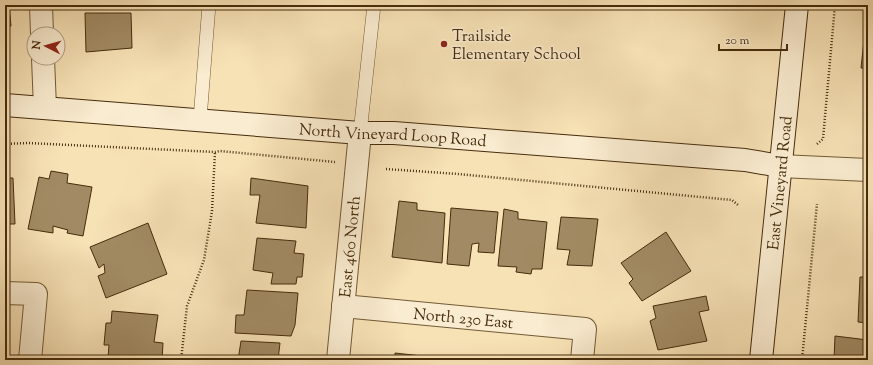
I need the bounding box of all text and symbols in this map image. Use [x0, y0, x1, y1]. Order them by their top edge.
north arrow [26, 26, 66, 66]
place label: Trailside Elementary School [452, 26, 582, 67]
scale bar [719, 26, 787, 52]
text: 20 m [725, 32, 750, 50]
marker: Trailside Elementary School [439, 39, 449, 49]
text: N [29, 40, 45, 51]
street label: East Vineyard Road [763, 115, 800, 251]
street label: North Vineyard Loop Road [298, 119, 487, 154]
street label: East 460 North [335, 194, 368, 299]
street label: North 230 East [412, 304, 515, 336]

